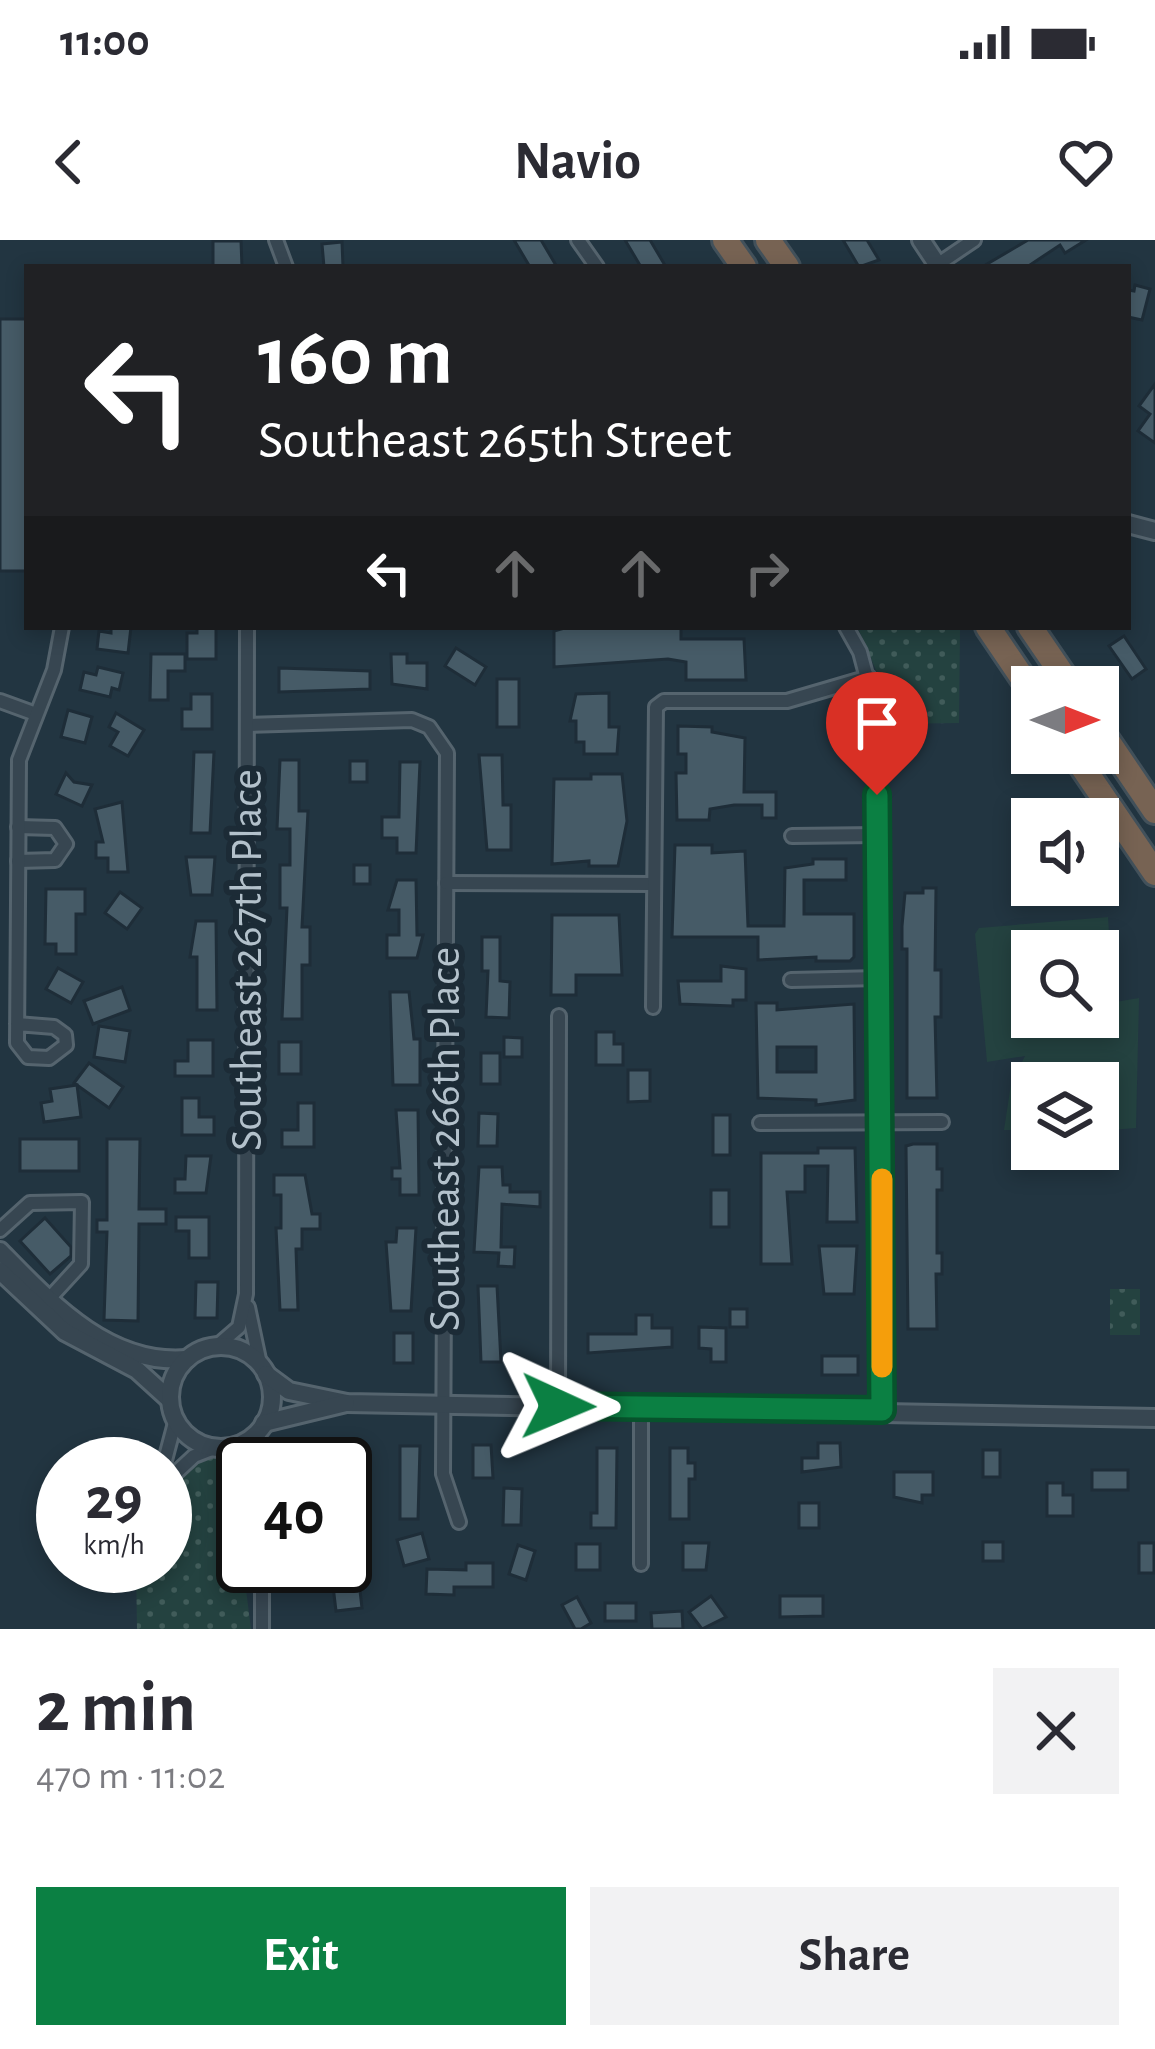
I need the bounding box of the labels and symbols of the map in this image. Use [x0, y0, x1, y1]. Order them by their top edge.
north arrow [1011, 666, 1119, 774]
pin [826, 672, 928, 795]
street label: Southeast 267th Place [225, 769, 270, 1151]
street label: Southeast 266th Place [423, 947, 468, 1331]
position arrow [495, 1343, 621, 1469]
speed limit sign: 40 [216, 1437, 372, 1593]

